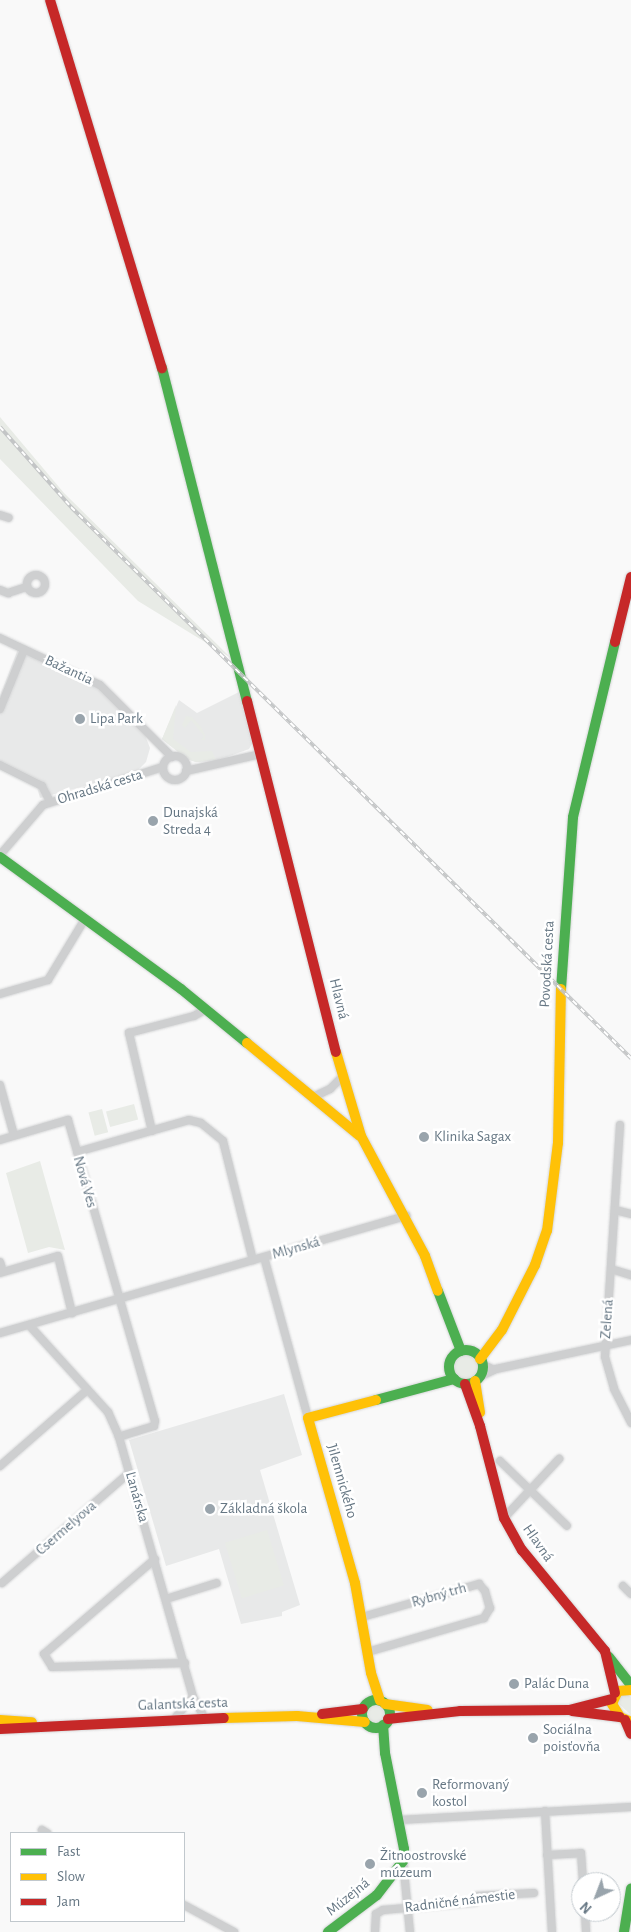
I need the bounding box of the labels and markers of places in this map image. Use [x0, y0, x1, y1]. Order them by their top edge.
place label: Lipa Park [90, 710, 143, 728]
marker: Lipa Park [74, 713, 86, 725]
place label: Dunajská Streda 4 [163, 803, 218, 838]
marker: Dunajská Streda 4 [147, 815, 159, 827]
place label: Klinika Sagax [434, 1128, 511, 1146]
marker: Klinika Sagax [418, 1131, 430, 1143]
place label: Základná škola [220, 1500, 307, 1518]
marker: Základná škola [204, 1503, 216, 1515]
place label: Palác Duna [524, 1675, 589, 1693]
marker: Palác Duna [508, 1678, 520, 1690]
place label: Sociálna poisťovňa [543, 1720, 600, 1755]
marker: Sociálna poisťovňa [527, 1732, 539, 1744]
place label: Reformovaný kostol [432, 1775, 509, 1810]
marker: Reformovaný kostol [416, 1787, 428, 1799]
place label: Žitnoostrovské múzeum [380, 1846, 467, 1881]
marker: Žitnoostrovské múzeum [364, 1858, 376, 1870]

